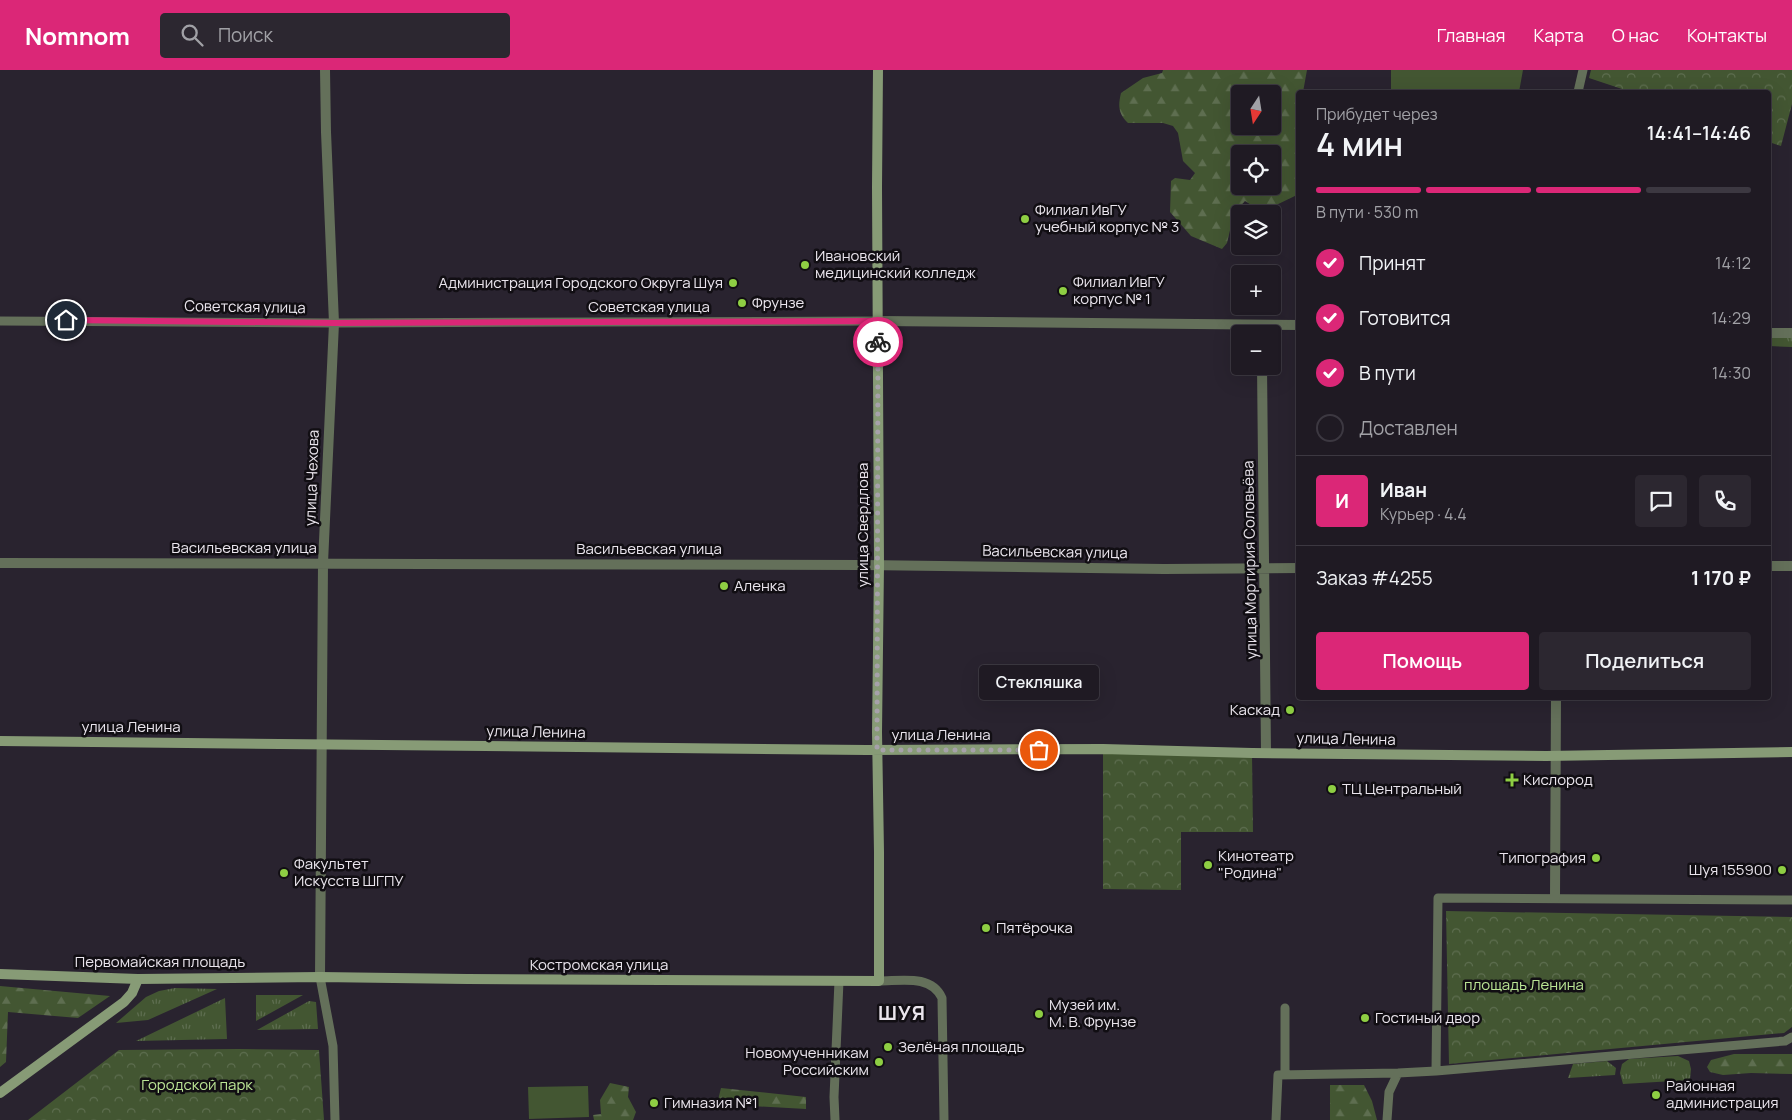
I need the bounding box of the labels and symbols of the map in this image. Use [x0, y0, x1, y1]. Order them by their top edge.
north arrow [1231, 85, 1281, 135]
place label: Филиал ИвГУ учебный корпус № 3 [1035, 199, 1179, 237]
marker: Филиал ИвГУ учебный корпус № 3 [1019, 213, 1031, 225]
place label: Ивановский медицинский колледж [815, 245, 976, 283]
marker: Ивановский медицинский колледж [799, 259, 811, 271]
place label: Филиал ИвГУ корпус № 1 [1073, 271, 1166, 309]
place label: Администрация Городского Округа Шуя [438, 272, 723, 293]
marker: Администрация Городского Округа Шуя [727, 277, 739, 289]
marker: Филиал ИвГУ корпус № 1 [1057, 285, 1069, 297]
place label: Фрунзе [752, 292, 805, 313]
street label: Советская улица [184, 295, 306, 318]
street label: Советская улица [588, 296, 710, 317]
marker: Фрунзе [736, 297, 748, 309]
pin [45, 299, 87, 341]
courier [853, 317, 903, 367]
street label: улица Чехова [299, 429, 324, 527]
street label: улица Мортирия Соловьёва [1237, 460, 1262, 660]
street label: улица Свердлова [852, 463, 873, 587]
street label: Васильевская улица [171, 537, 317, 558]
street label: Васильевская улица [576, 538, 722, 559]
street label: Васильевская улица [982, 540, 1128, 563]
place label: Аленка [734, 575, 786, 596]
marker: Аленка [718, 580, 730, 592]
callout: Стекляшка [979, 665, 1099, 700]
place label: Каскад [1230, 699, 1280, 720]
marker: Каскад [1284, 704, 1296, 716]
street label: улица Ленина [81, 716, 181, 737]
street label: улица Ленина [486, 720, 586, 743]
street label: улица Ленина [891, 724, 991, 745]
street label: улица Ленина [1296, 727, 1396, 750]
pin [1018, 729, 1060, 771]
place label: Кислород [1523, 769, 1593, 790]
marker: Кислород [1505, 773, 1519, 787]
place label: ТЦ Центральный [1342, 778, 1462, 799]
marker: ТЦ Центральный [1326, 783, 1338, 795]
place label: Кинотеатр "Родина" [1218, 845, 1294, 883]
place label: Типография [1499, 847, 1586, 868]
marker: Типография [1590, 852, 1602, 864]
place label: Факультет Искусств ШГПУ [294, 853, 404, 891]
marker: Кинотеатр "Родина" [1202, 859, 1214, 871]
place label: Шуя 155900 [1689, 859, 1772, 880]
marker: Шуя 155900 [1776, 864, 1788, 876]
marker: Факультет Искусств ШГПУ [278, 867, 290, 879]
place label: Пятёрочка [996, 917, 1073, 938]
marker: Пятёрочка [980, 922, 992, 934]
street label: Первомайская площадь [75, 951, 245, 972]
street label: Костромская улица [530, 954, 668, 975]
park label: площадь Ленина [1464, 974, 1584, 995]
place label: Музей им. М. В. Фрунзе [1049, 994, 1137, 1032]
district label: ШУЯ [878, 999, 926, 1026]
place label: Гостиный двор [1375, 1007, 1480, 1028]
marker: Музей им. М. В. Фрунзе [1033, 1008, 1045, 1020]
marker: Гостиный двор [1359, 1012, 1371, 1024]
place label: Зелёная площадь [898, 1036, 1025, 1057]
marker: Зелёная площадь [882, 1041, 894, 1053]
place label: Новомученникам Российским [745, 1042, 869, 1080]
marker: Новомученникам Российским [873, 1056, 885, 1068]
park label: Городской парк [141, 1074, 253, 1095]
place label: Районная администрация [1666, 1075, 1779, 1113]
marker: Районная администрация [1650, 1089, 1662, 1101]
place label: Гимназия №1 [664, 1092, 758, 1113]
marker: Гимназия №1 [648, 1097, 660, 1109]

